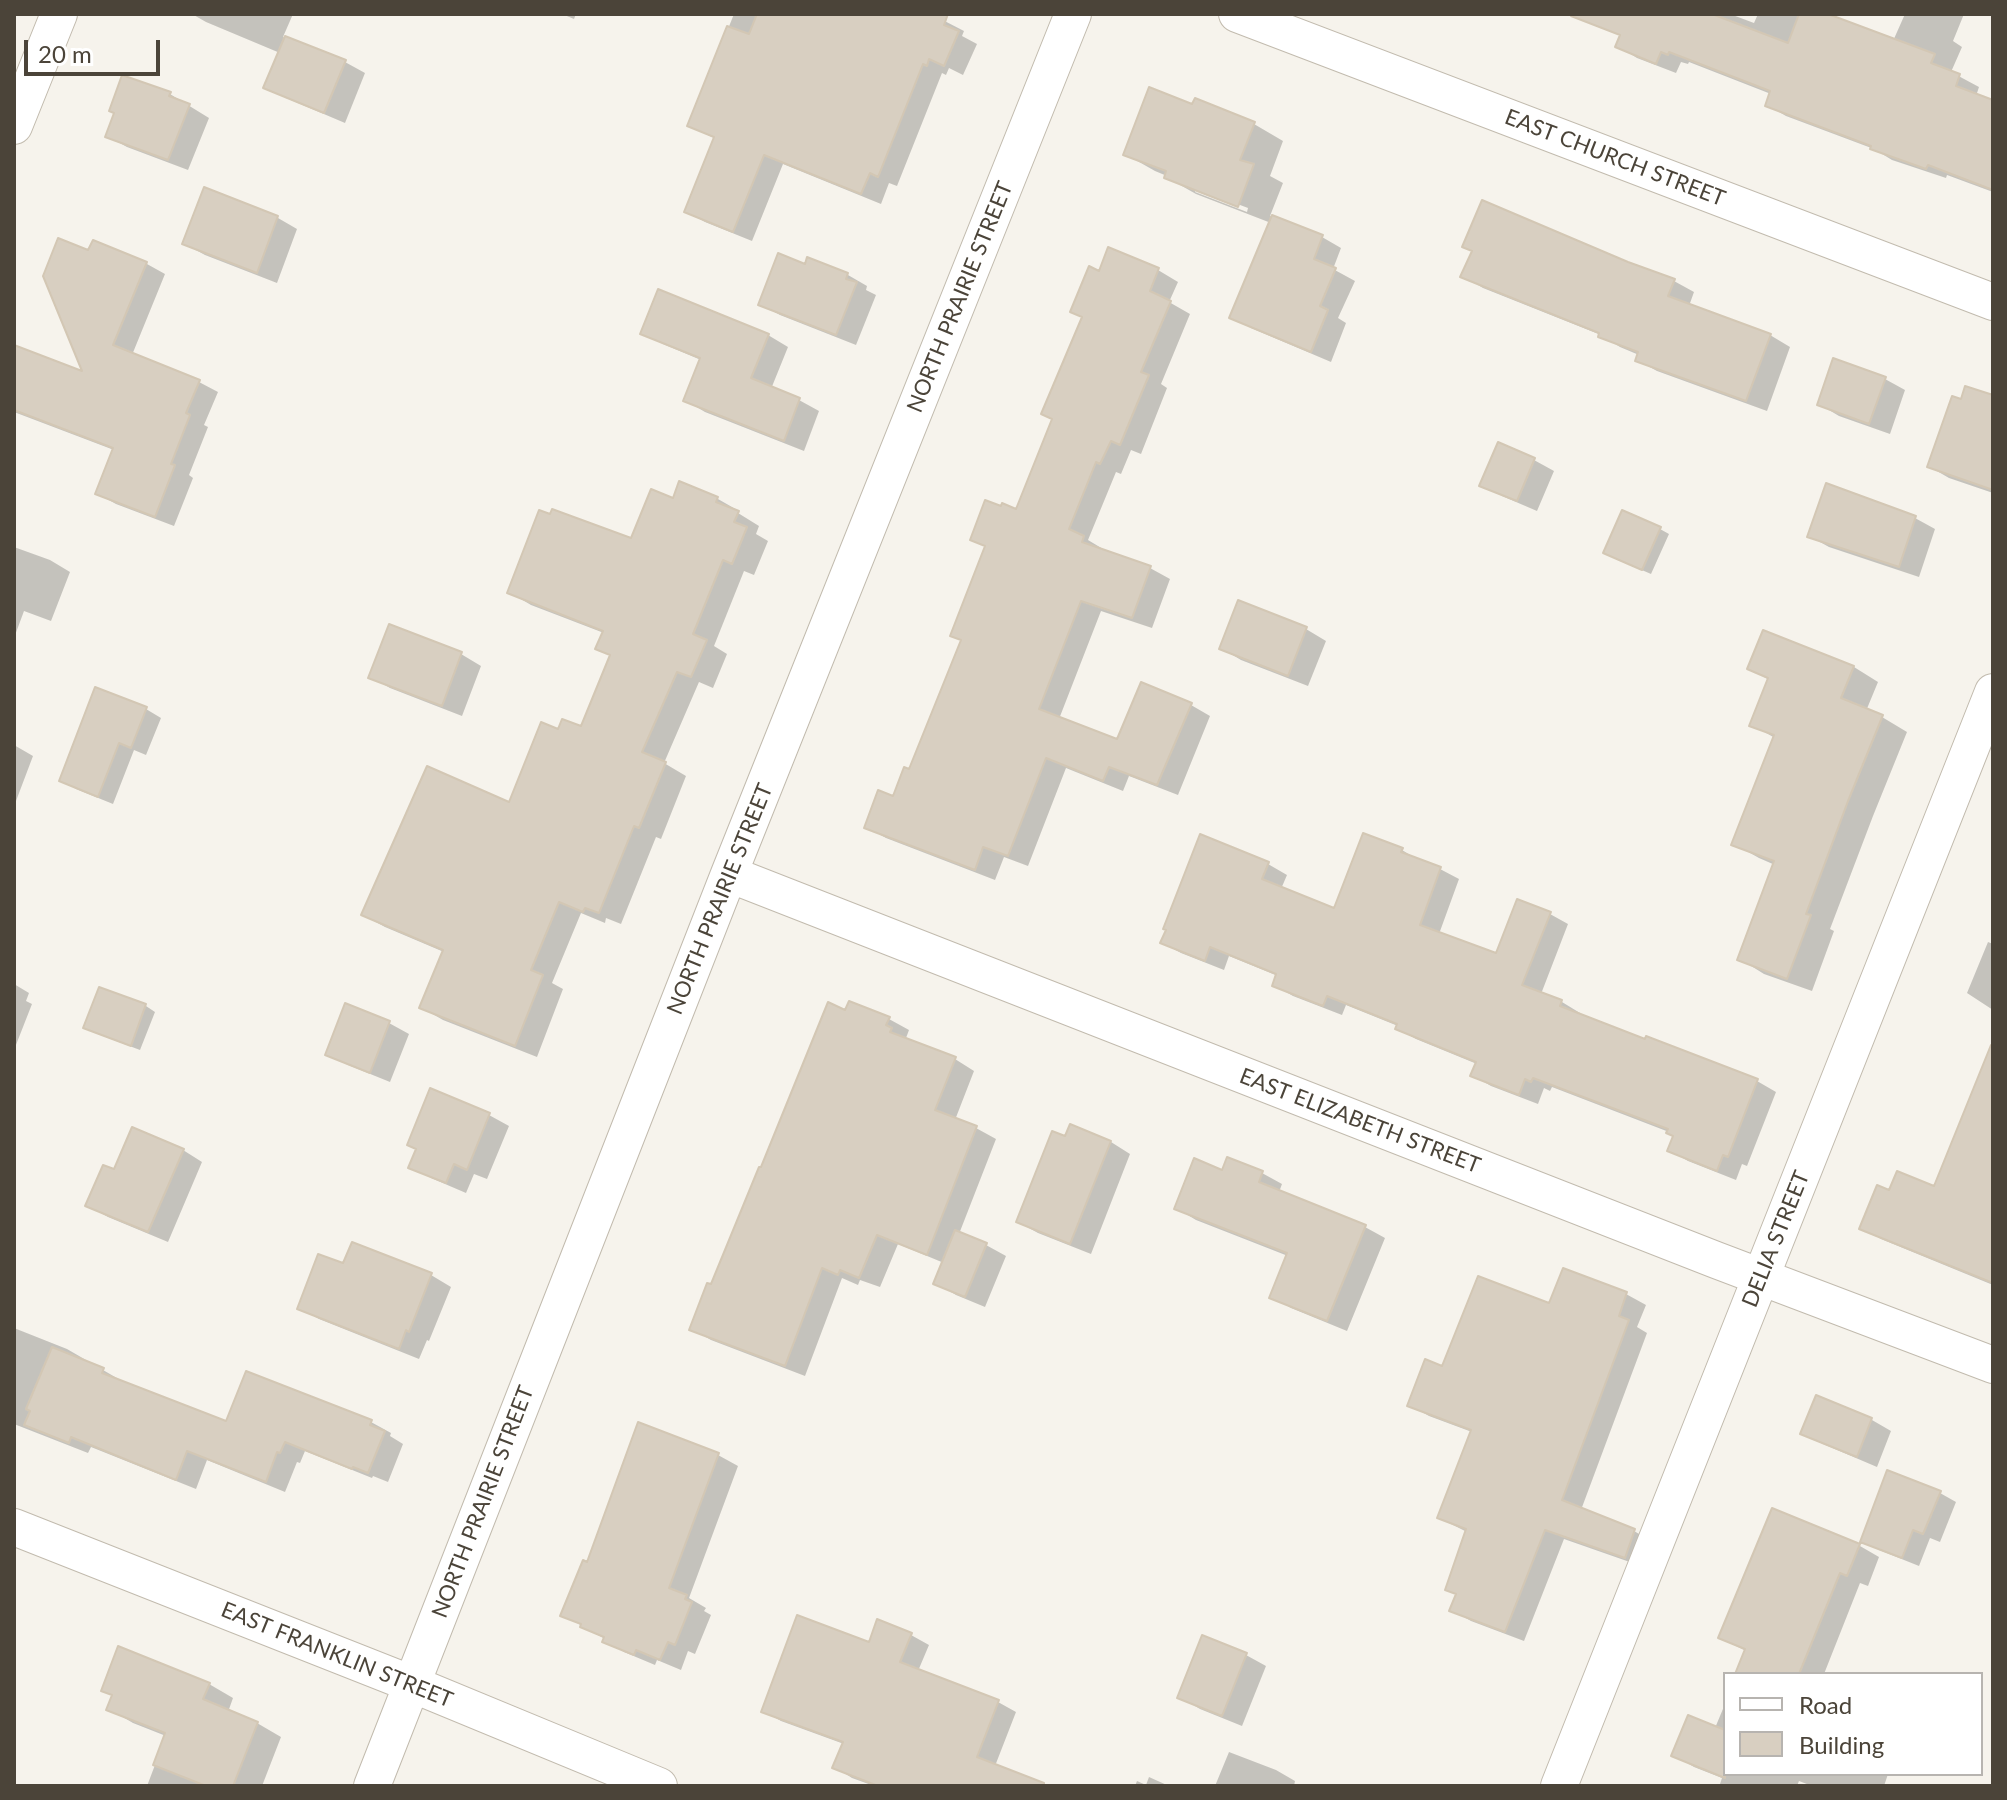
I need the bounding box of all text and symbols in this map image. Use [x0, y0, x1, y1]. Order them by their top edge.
scale bar [28, 24, 164, 74]
text: 20 m [38, 39, 92, 68]
street label: EAST CHURCH STREET [1501, 104, 1729, 212]
street label: NORTH PRAIRIE STREET [902, 178, 1018, 416]
street label: NORTH PRAIRIE STREET [662, 780, 778, 1018]
street label: EAST ELIZABETH STREET [1236, 1063, 1484, 1179]
street label: DELIA STREET [1737, 1167, 1815, 1311]
street label: NORTH PRAIRIE STREET [427, 1382, 539, 1622]
street label: EAST FRANKLIN STREET [217, 1596, 457, 1714]
legend [1723, 1672, 1983, 1776]
text: Road [1799, 1690, 1852, 1719]
text: Building [1799, 1730, 1884, 1759]

